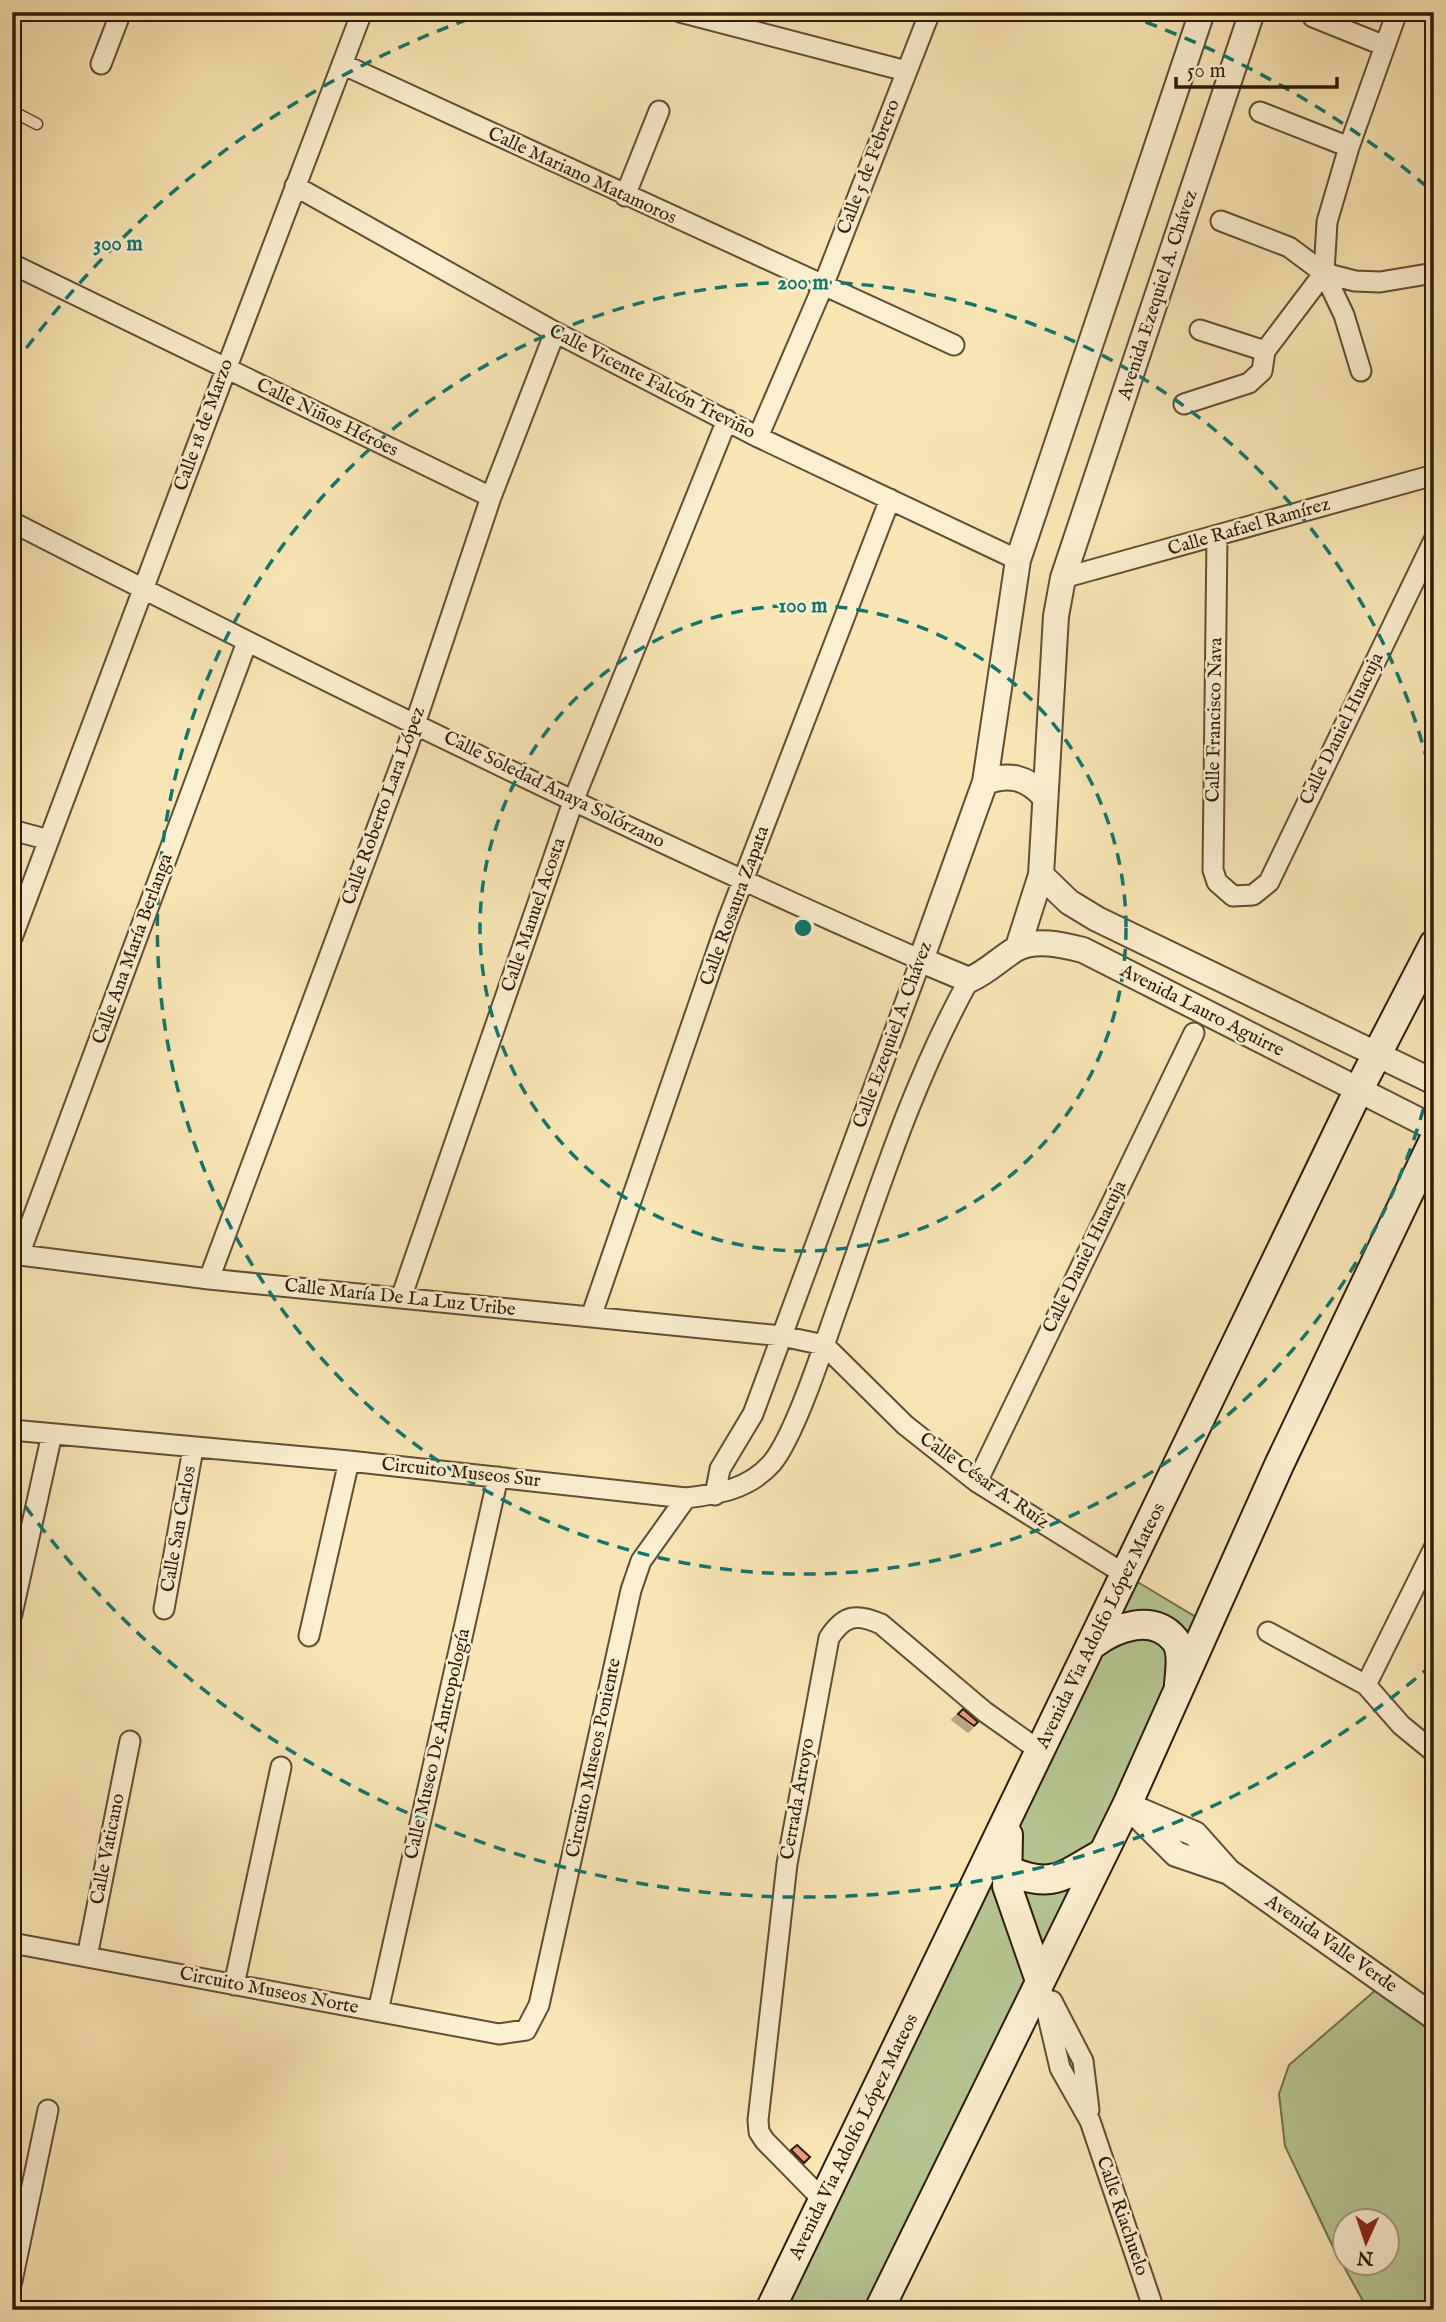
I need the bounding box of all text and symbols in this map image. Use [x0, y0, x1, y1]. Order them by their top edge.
scale bar [1176, 46, 1338, 90]
text: 50 m [1187, 58, 1226, 85]
street label: Calle 5 de Febrero [832, 96, 906, 238]
street label: Calle Mariano Matamoros [484, 122, 680, 230]
street label: Avenida Ezequiel A. Chávez [1112, 187, 1203, 404]
text: 300 m [93, 231, 143, 258]
text: 200 m [777, 270, 829, 297]
street label: Calle Vicente Falcón Treviño [545, 319, 759, 445]
street label: Calle 18 de Marzo [169, 356, 239, 494]
street label: Calle Niños Héroes [252, 373, 402, 463]
street label: Calle Rafael Ramírez [1165, 492, 1333, 562]
text: 100 m [778, 593, 828, 620]
street label: Calle Francisco Nava [1202, 636, 1228, 803]
street label: Calle Daniel Huacuja [1295, 648, 1390, 809]
street label: Calle Roberto Lara López [337, 703, 431, 908]
street label: Calle Soledad Anaya Solórzano [439, 726, 669, 854]
street label: Calle Rosaura Zapata [695, 822, 775, 989]
street label: Calle Manuel Acosta [496, 834, 572, 995]
street label: Calle Ana María Berlanga [87, 850, 179, 1048]
centre of rings [791, 916, 815, 940]
street label: Calle Ezequiel A. Chávez [848, 938, 938, 1132]
street label: Avenida Lauro Aguirre [1115, 959, 1288, 1063]
street label: Calle Daniel Huacuja [1038, 1176, 1133, 1337]
street label: Calle María De La Luz Uribe [283, 1274, 517, 1322]
street label: Calle César A. Ruíz [915, 1427, 1054, 1535]
street label: Circuito Museos Sur [380, 1453, 542, 1493]
street label: Calle San Carlos [156, 1464, 202, 1594]
street label: Avenida Via Adolfo López Mateos [1030, 1499, 1171, 1754]
street label: Calle Museo De Antropología [400, 1625, 476, 1862]
street label: Circuito Museos Poniente [561, 1656, 627, 1860]
street label: Cerrada Arroyo [775, 1736, 821, 1862]
street label: Calle Vaticano [85, 1791, 131, 1907]
street label: Avenida Valle Verde [1260, 1889, 1402, 1999]
street label: Circuito Museos Norte [178, 1962, 361, 2020]
street label: Avenida Via Adolfo López Mateos [783, 2010, 924, 2265]
street label: Calle Riachuelo [1090, 2153, 1154, 2279]
north arrow [1330, 2206, 1400, 2276]
text: N [1356, 2245, 1375, 2269]

